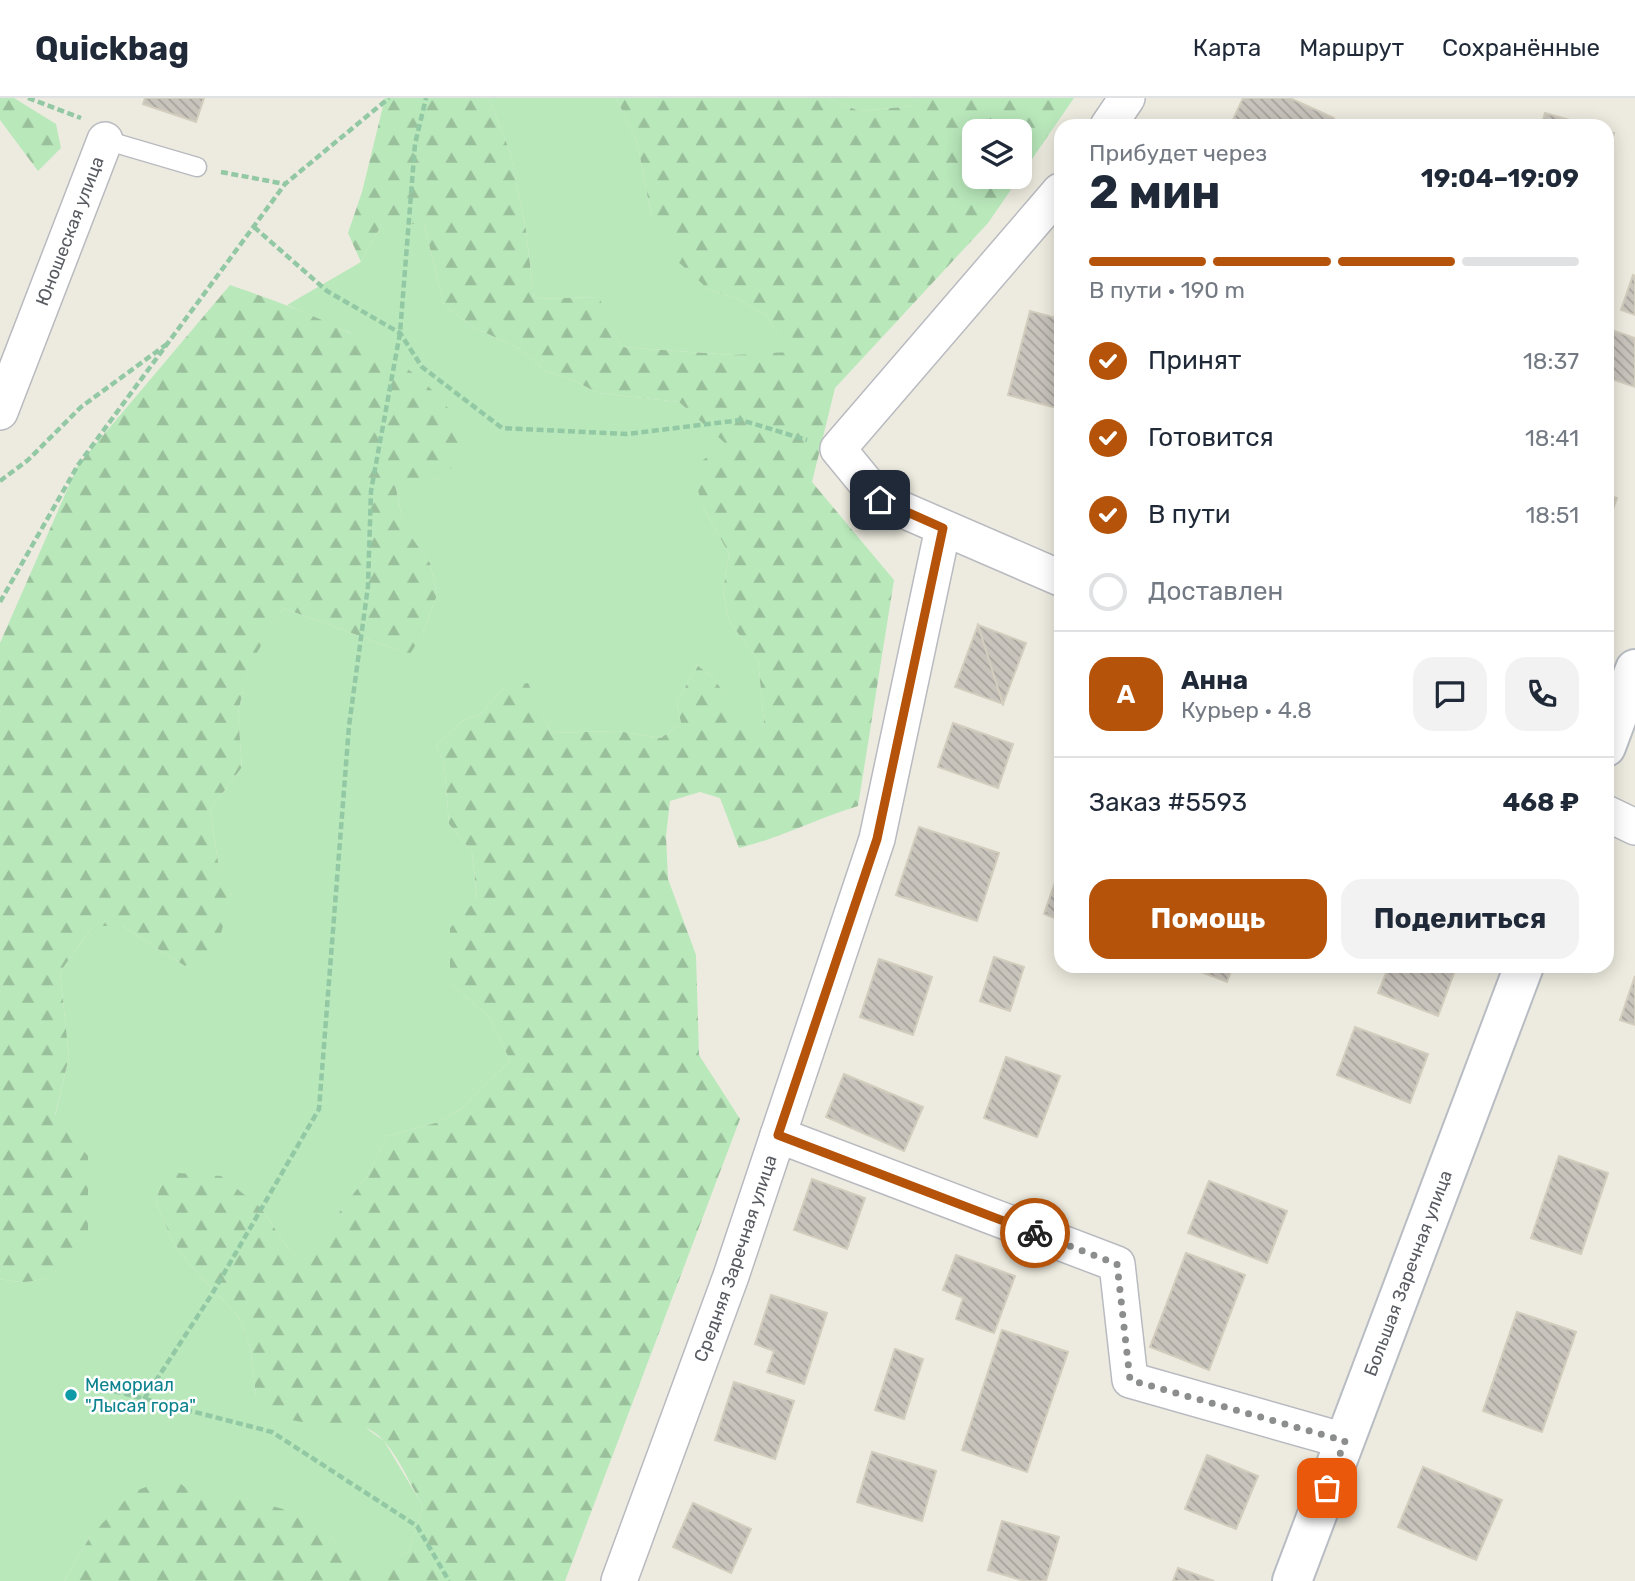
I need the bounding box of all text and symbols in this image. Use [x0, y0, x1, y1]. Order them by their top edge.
text: Quickbag [35, 29, 189, 68]
text: Карта [1193, 34, 1261, 62]
text: Маршрут [1299, 34, 1404, 62]
text: Сохранённые [1442, 34, 1600, 62]
map controls [962, 119, 1032, 189]
button: layers [962, 119, 1032, 189]
text: Прибудет через [1089, 139, 1267, 167]
street label: Юношеская улица [31, 153, 109, 309]
text: 19:04–19:09 [1421, 163, 1579, 194]
text: 2 мин [1089, 165, 1221, 220]
text: В пути · 190 m [1089, 276, 1245, 304]
icon: check [1089, 342, 1127, 380]
text: Принят [1148, 345, 1241, 376]
text: 18:37 [1523, 347, 1579, 375]
icon: check [1089, 419, 1127, 457]
text: Готовится [1148, 422, 1274, 453]
text: 18:41 [1525, 424, 1579, 452]
pin [850, 470, 910, 530]
icon: home [861, 481, 899, 519]
icon: check [1089, 496, 1127, 534]
text: В пути [1148, 499, 1231, 530]
text: 18:51 [1525, 501, 1579, 529]
text: Доставлен [1148, 576, 1283, 607]
button: chat [1413, 657, 1487, 731]
button: phone [1505, 657, 1579, 731]
text: Анна [1181, 665, 1248, 696]
text: А [1117, 679, 1135, 710]
text: Курьер · 4.8 [1181, 696, 1312, 724]
text: Заказ #5593 [1089, 787, 1247, 818]
text: 468 ₽ [1502, 787, 1579, 818]
button: Помощь [1089, 879, 1327, 959]
button: Поделиться [1341, 879, 1579, 959]
street label: Средняя Заречная улица [689, 1152, 782, 1365]
street label: Большая Заречная улица [1359, 1167, 1457, 1379]
courier [1000, 1198, 1070, 1268]
icon: bike [1016, 1214, 1054, 1252]
place label: Мемориал "Лысая гора" [85, 1374, 196, 1417]
marker: Мемориал "Лысая гора" [63, 1387, 79, 1403]
pin [1297, 1458, 1357, 1518]
icon: bag [1308, 1469, 1346, 1507]

